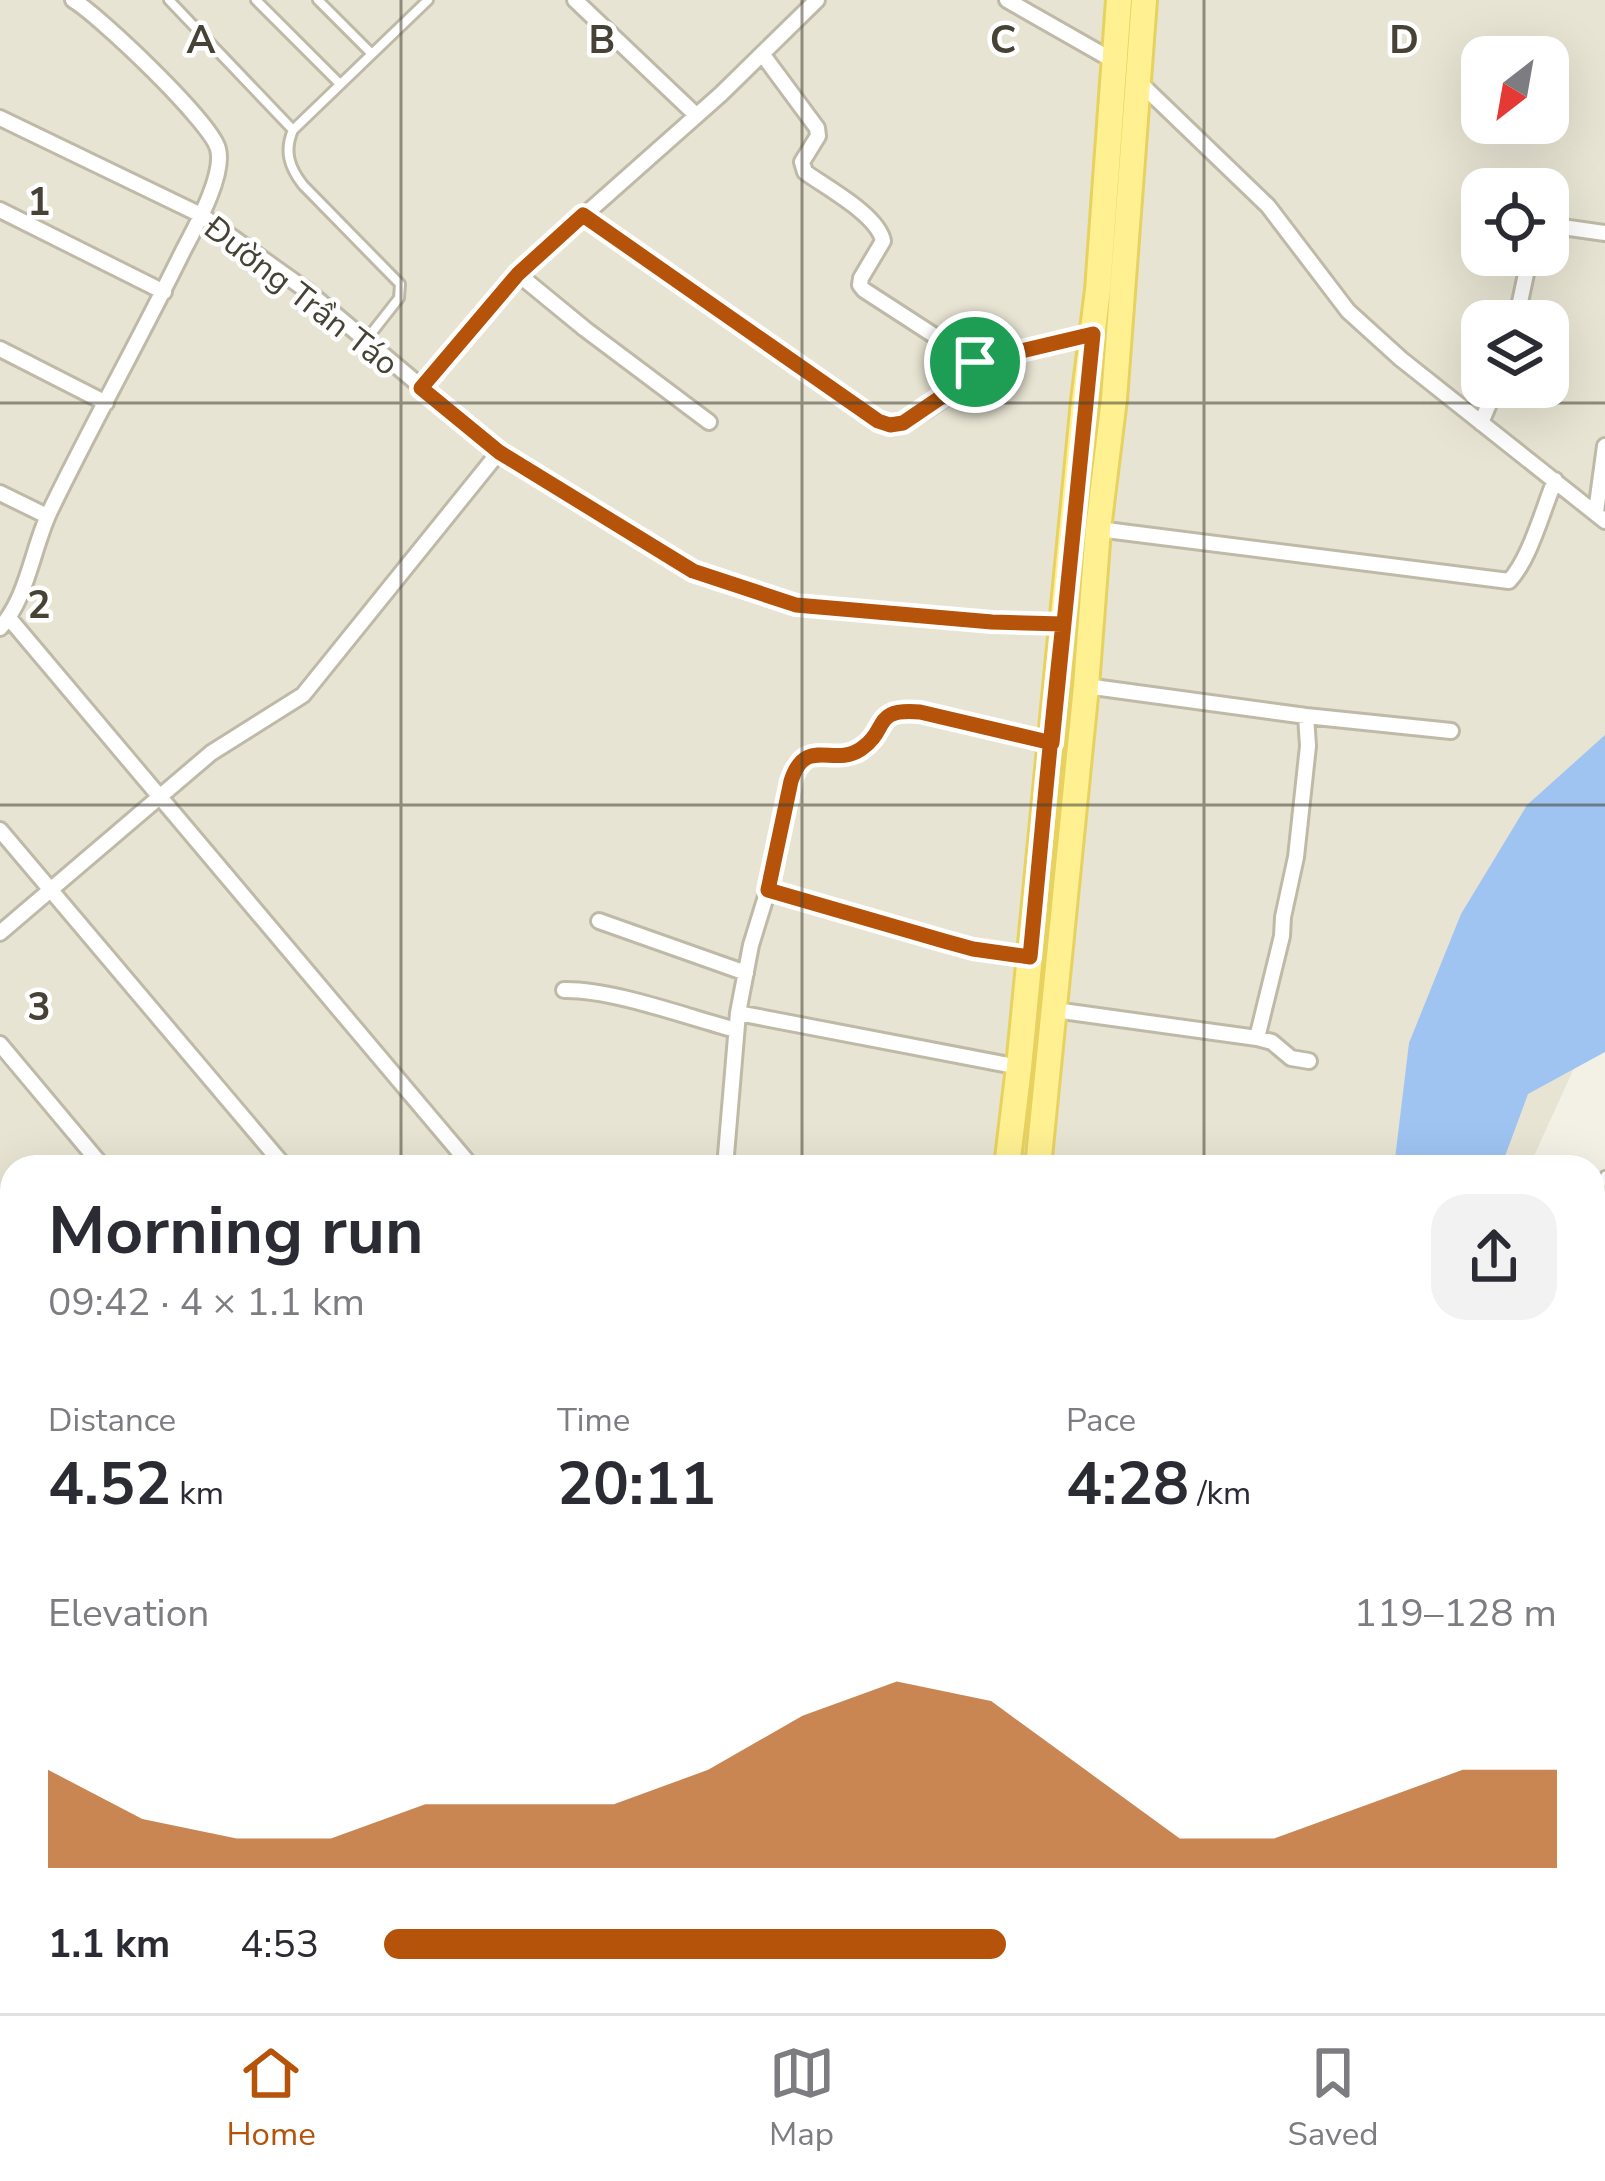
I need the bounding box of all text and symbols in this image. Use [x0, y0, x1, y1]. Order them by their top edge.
text: A [186, 14, 216, 67]
text: B [589, 14, 615, 67]
text: C [990, 14, 1016, 67]
text: D [1389, 14, 1419, 67]
north arrow [1461, 36, 1569, 144]
map controls [1461, 36, 1569, 408]
button: locate [1461, 168, 1569, 276]
text: 1 [27, 176, 51, 229]
street label: Đường Trần Táo [194, 206, 407, 386]
button: layers [1461, 300, 1569, 408]
pin [924, 311, 1026, 413]
icon: arrive [942, 329, 1008, 395]
text: 2 [27, 579, 51, 632]
text: 3 [27, 981, 51, 1034]
text: Morning run [48, 1186, 424, 1276]
button: share [1431, 1194, 1557, 1320]
text: 09:42 · 4 × 1.1 km [48, 1276, 365, 1329]
text: Distance [48, 1398, 176, 1443]
text: Time [557, 1398, 630, 1443]
text: Pace [1066, 1398, 1136, 1443]
text: 4.52 [48, 1443, 171, 1525]
text: 20:11 [557, 1443, 716, 1525]
text: 4:28 [1066, 1443, 1189, 1525]
text: km [171, 1471, 224, 1516]
text: /km [1189, 1471, 1251, 1516]
text: Elevation [48, 1587, 209, 1640]
text: 119–128 m [1354, 1587, 1557, 1640]
text: 1.1 km [48, 1918, 170, 1971]
text: 4:53 [240, 1918, 319, 1971]
tab: Home [226, 2040, 316, 2157]
tab: Map [769, 2040, 835, 2157]
tab: Saved [1287, 2040, 1379, 2157]

